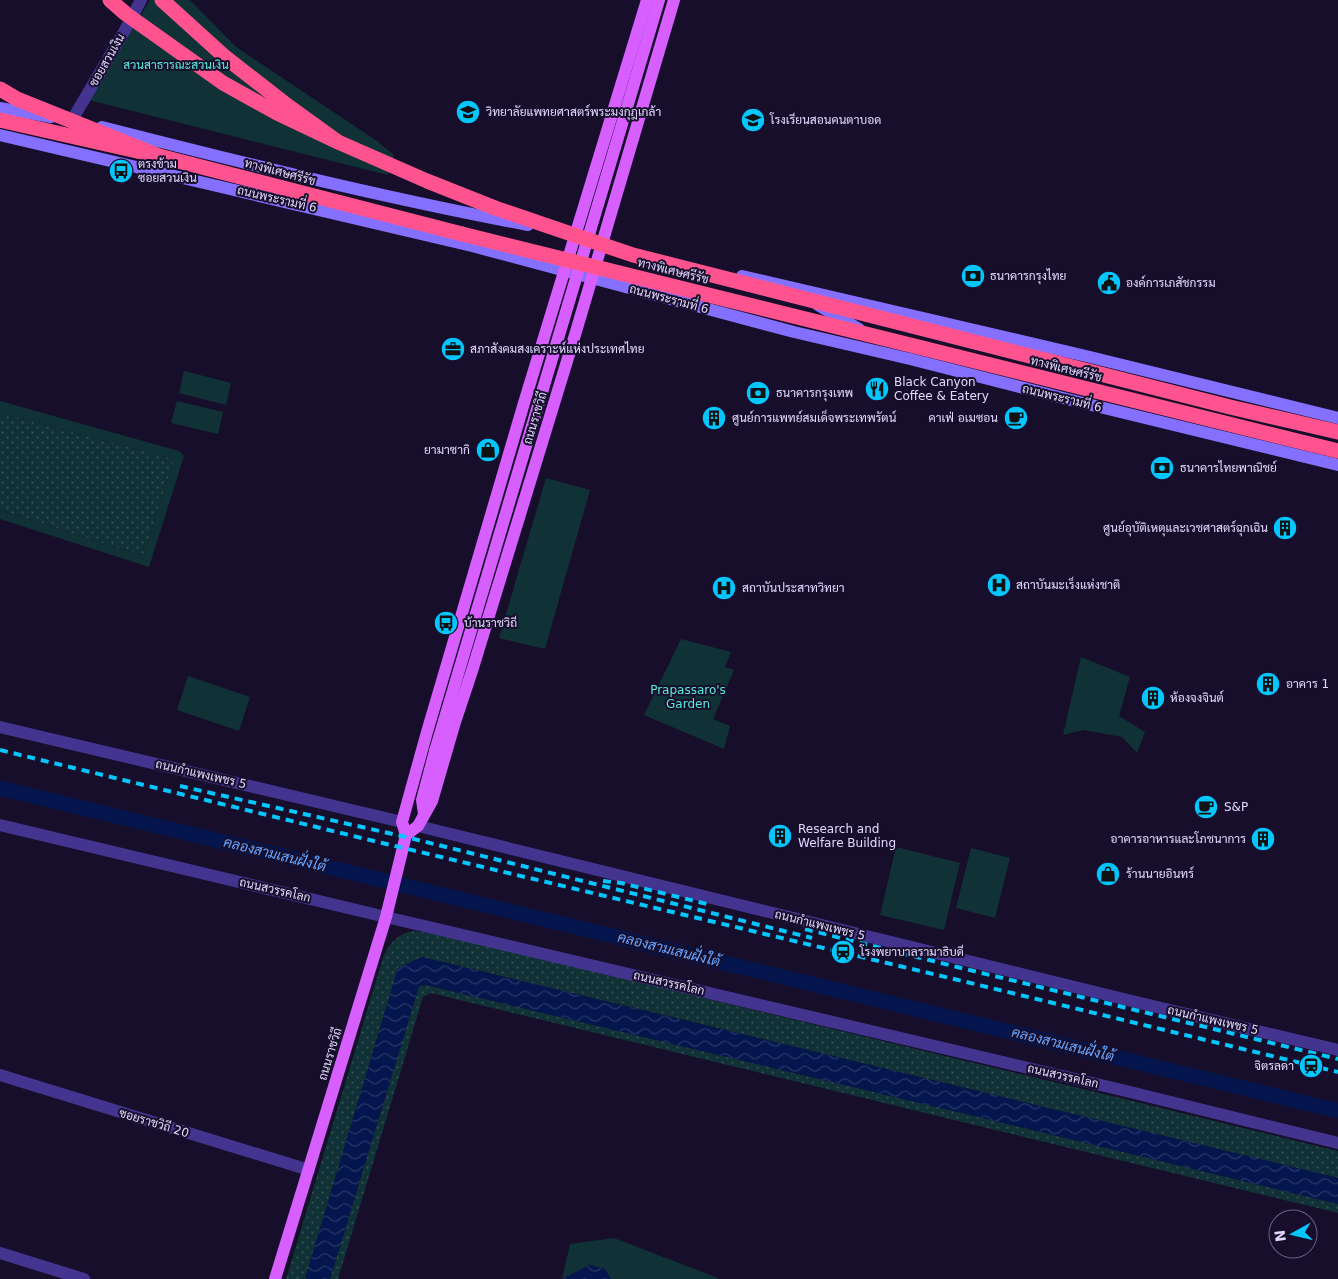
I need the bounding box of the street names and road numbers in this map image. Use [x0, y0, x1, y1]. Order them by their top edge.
street label: ซอยสวนเงิน [86, 31, 128, 89]
street label: ทางพิเศษศรีรัช [243, 155, 317, 188]
street label: ถนนพระรามที่ 6 [236, 179, 319, 215]
street label: ทางพิเศษศรีรัช [636, 254, 710, 287]
street label: ถนนพระรามที่ 6 [628, 278, 711, 316]
street label: ทางพิเศษศรีรัช [1029, 352, 1103, 385]
street label: ถนนพระรามที่ 6 [1021, 377, 1104, 415]
street label: ถนนราชวิถี [519, 390, 550, 446]
street label: ถนนกำแพงเพชร 5 [154, 757, 248, 791]
street label: ถนนสวรรคโลก [238, 874, 312, 905]
street label: ถนนกำแพงเพชร 5 [773, 907, 867, 943]
street label: ถนนสวรรคโลก [632, 967, 706, 998]
street label: ถนนกำแพงเพชร 5 [1166, 1003, 1260, 1037]
street label: ถนนราชวิถี [314, 1026, 345, 1082]
street label: ถนนสวรรคโลก [1026, 1060, 1100, 1091]
street label: ซอยราชวิถี 20 [117, 1105, 191, 1140]

